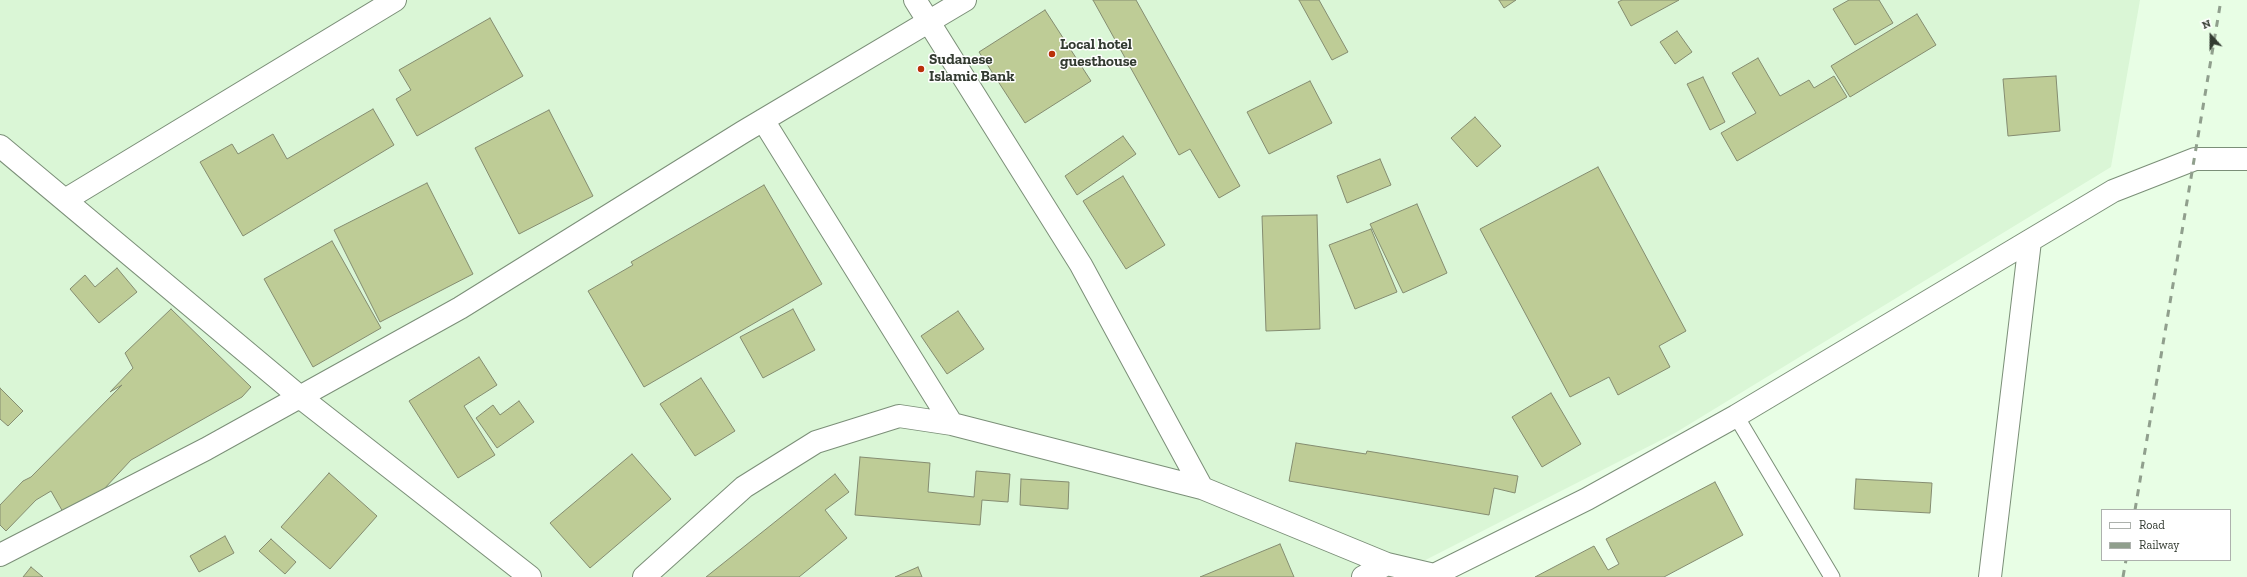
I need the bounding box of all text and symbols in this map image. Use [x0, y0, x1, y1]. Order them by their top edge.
north arrow [2191, 16, 2231, 56]
text: N [2200, 17, 2213, 32]
place label: Local hotel guesthouse [1060, 36, 1137, 71]
marker: Local hotel guesthouse [1047, 49, 1057, 59]
place label: Sudanese Islamic Bank [929, 51, 1015, 86]
marker: Sudanese Islamic Bank [916, 64, 926, 74]
legend [2101, 509, 2231, 561]
text: Road [2139, 518, 2165, 532]
text: Railway [2139, 538, 2180, 552]

